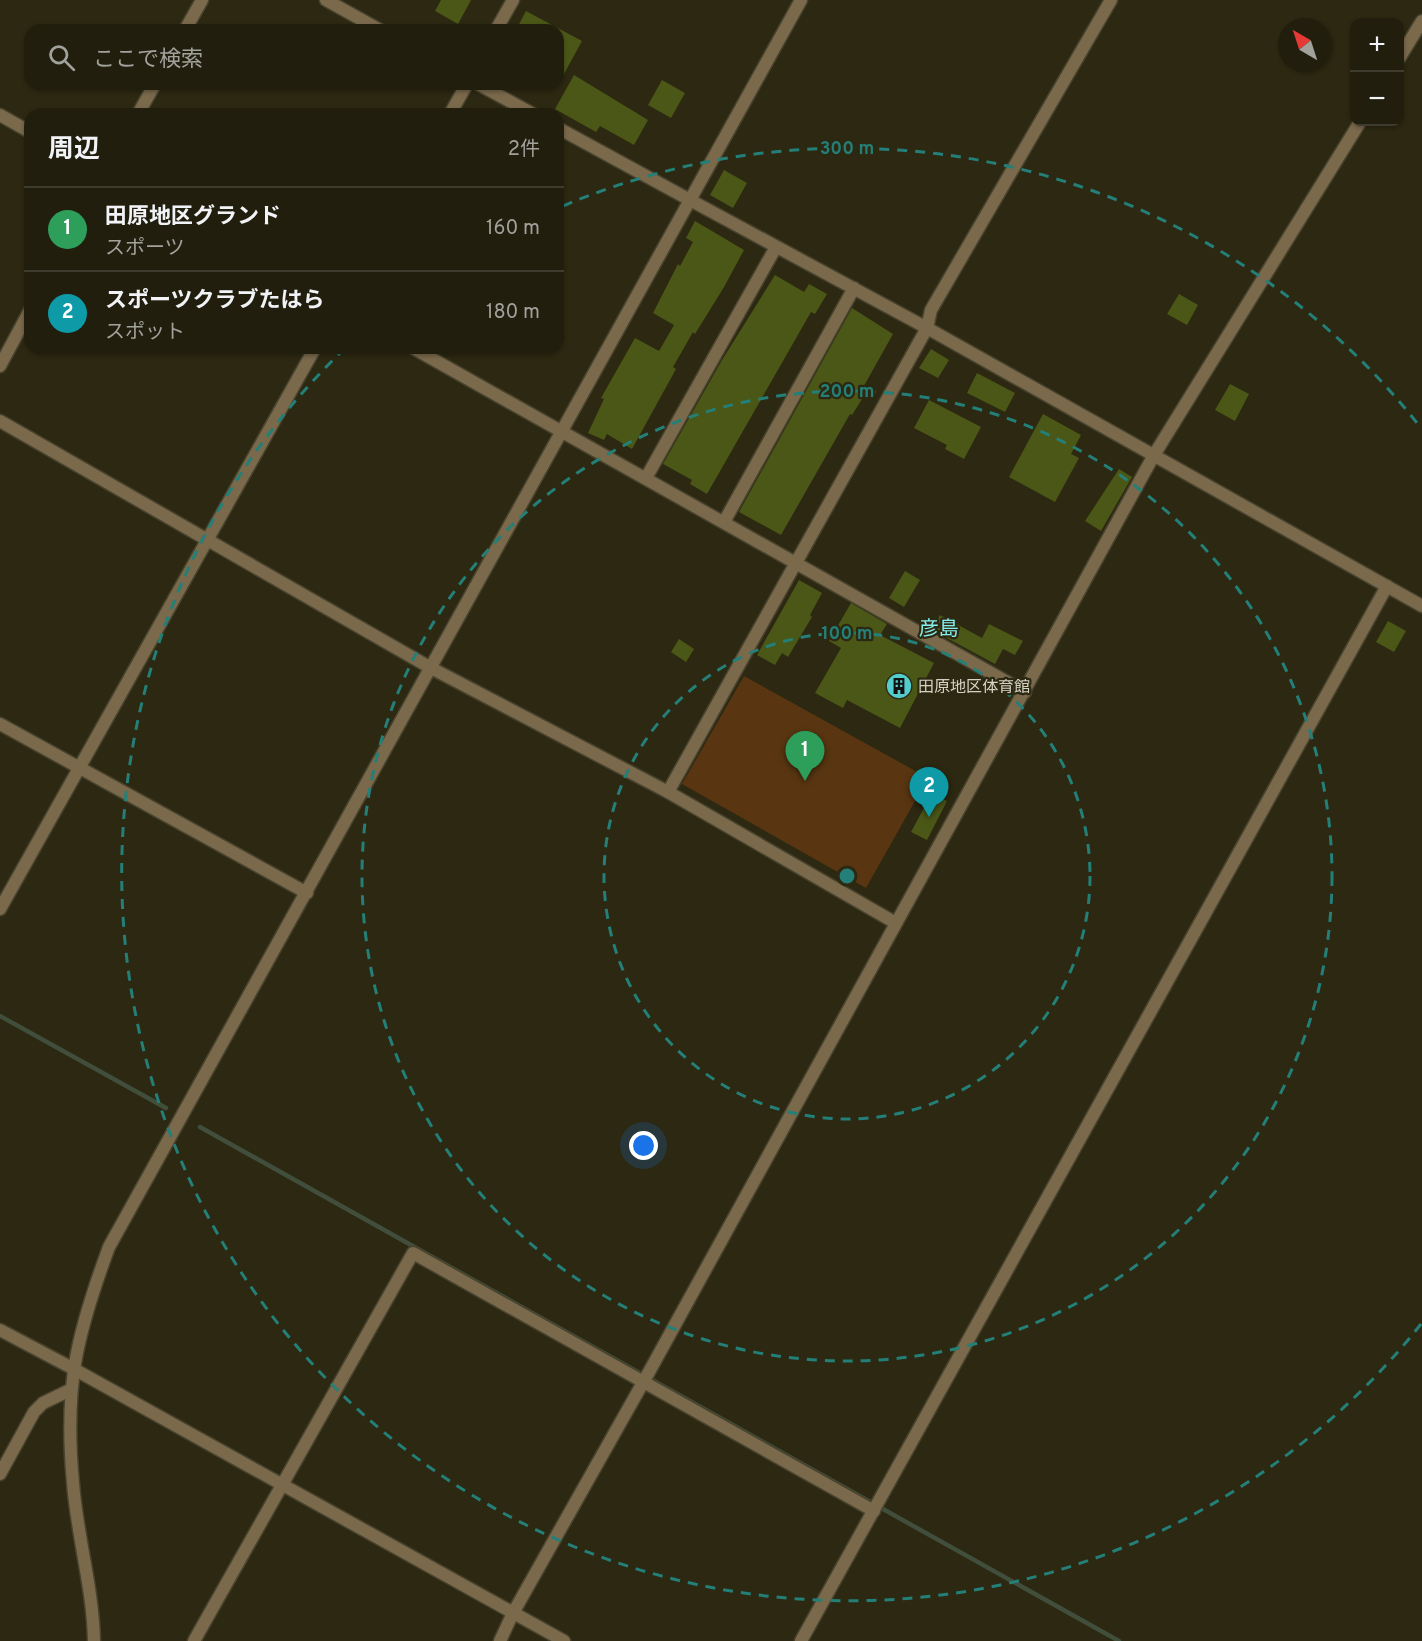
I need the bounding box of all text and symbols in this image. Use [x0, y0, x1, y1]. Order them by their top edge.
north arrow [1278, 18, 1332, 72]
map controls [1350, 18, 1404, 126]
button: + [1350, 18, 1404, 72]
search box [24, 24, 564, 90]
icon: search [45, 41, 78, 74]
text: ここで検索 [93, 47, 203, 74]
button: − [1350, 72, 1404, 126]
text: 周辺 [48, 134, 100, 167]
text: 2件 [508, 137, 540, 163]
text: 300 m [820, 138, 874, 161]
text: 田原地区グランド [105, 204, 281, 231]
text: 1 [64, 216, 72, 242]
text: 160 m [486, 216, 540, 242]
text: スポーツ [105, 236, 185, 262]
text: スポーツクラブたはら [105, 288, 325, 315]
text: 2 [61, 300, 74, 326]
text: 180 m [486, 300, 540, 326]
text: スポット [105, 320, 185, 346]
text: 200 m [819, 381, 875, 404]
district label: 彦島 [919, 617, 959, 643]
text: 100 m [821, 623, 873, 646]
building icon: 田原地区体育館 [884, 671, 914, 701]
place label: 田原地区体育館 [918, 678, 1030, 698]
pin: 1 [786, 732, 824, 781]
pin: 2 [910, 768, 948, 817]
centre of rings [837, 866, 857, 886]
your location [629, 1131, 658, 1160]

